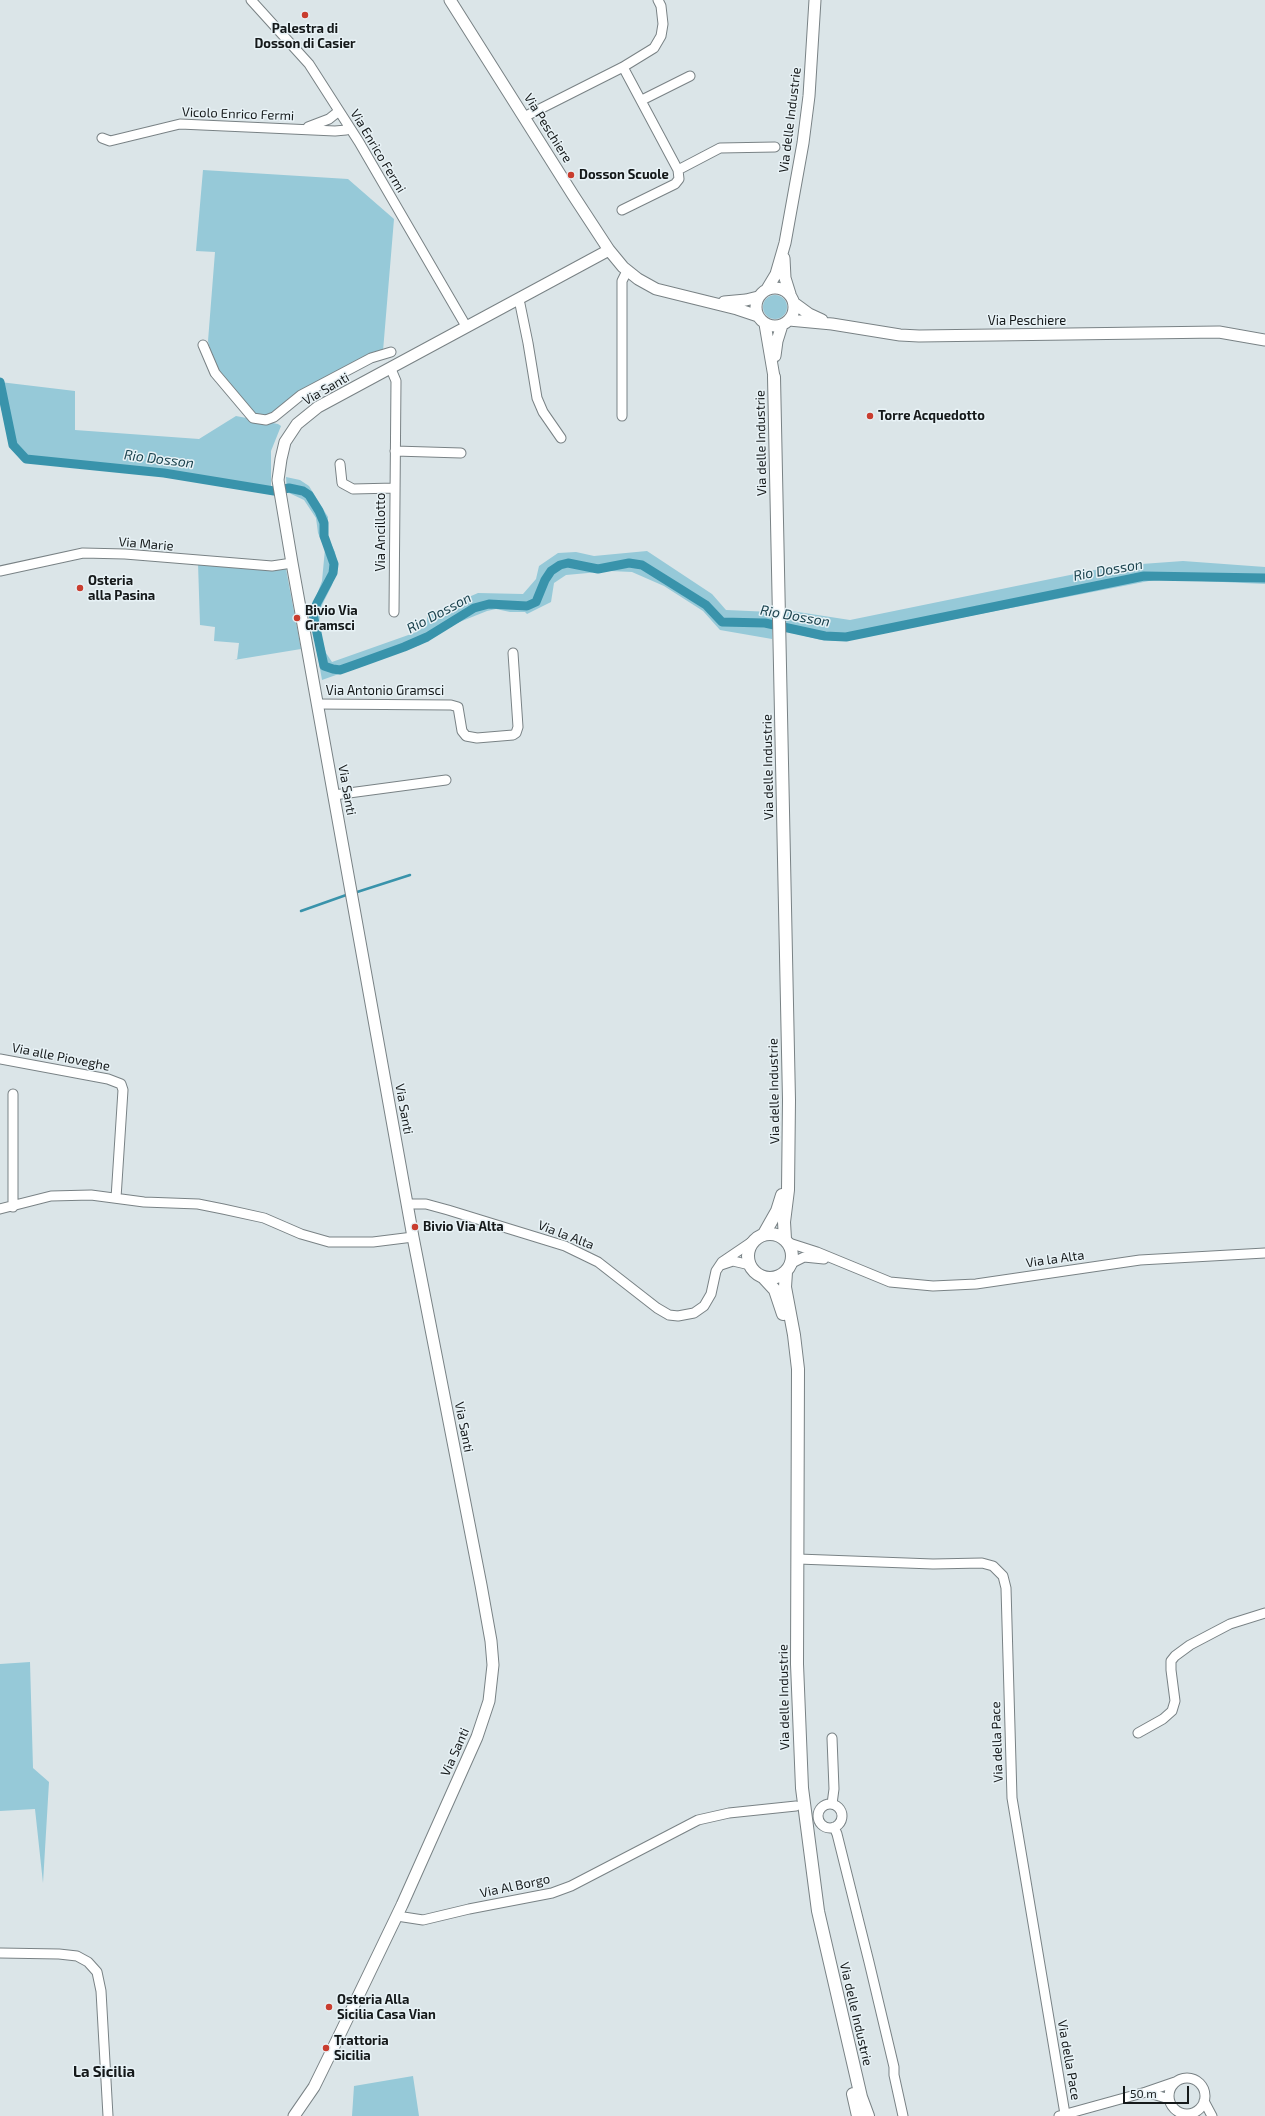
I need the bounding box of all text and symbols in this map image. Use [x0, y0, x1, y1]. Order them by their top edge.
marker: Palestra di Dosson di Casier [300, 10, 310, 20]
place label: Palestra di Dosson di Casier [254, 21, 356, 52]
street label: Via delle Industrie [776, 66, 804, 174]
street label: Via Peschiere [521, 91, 575, 165]
street label: Vicolo Enrico Fermi [182, 104, 294, 124]
street label: Via Enrico Fermi [347, 106, 409, 196]
place label: Dosson Scuole [579, 167, 669, 183]
marker: Dosson Scuole [566, 170, 576, 180]
street label: Via Peschiere [988, 313, 1066, 329]
street label: Via Santi [300, 369, 352, 409]
street label: Via delle Industrie [752, 390, 770, 496]
place label: Torre Acquedotto [878, 408, 985, 424]
marker: Torre Acquedotto [865, 411, 875, 421]
water label: Rio Dosson [123, 446, 195, 472]
street label: Via Ancillotto [373, 493, 389, 571]
street label: Via Marie [118, 534, 174, 554]
water label: Rio Dosson [1072, 556, 1144, 584]
place label: Osteria alla Pasina [88, 573, 155, 604]
marker: Osteria alla Pasina [75, 583, 85, 593]
water label: Rio Dosson [404, 589, 474, 637]
water label: Rio Dosson [759, 602, 831, 630]
place label: Bivio Via Gramsci [305, 603, 358, 634]
marker: Bivio Via Gramsci [292, 613, 302, 623]
street label: Via Antonio Gramsci [326, 683, 444, 699]
street label: Via delle Industrie [759, 714, 777, 820]
street label: Via Santi [335, 763, 359, 817]
street label: Via delle Industrie [765, 1038, 783, 1144]
street label: Via alle Pioveghe [11, 1040, 111, 1074]
street label: Via Santi [392, 1082, 416, 1136]
street label: Via la Alta [536, 1217, 596, 1253]
place label: Bivio Via Alta [423, 1219, 504, 1235]
marker: Bivio Via Alta [410, 1222, 420, 1232]
street label: Via la Alta [1025, 1247, 1085, 1271]
street label: Via Santi [451, 1400, 477, 1454]
street label: Via delle Industrie [775, 1644, 793, 1750]
street label: Via della Pace [988, 1701, 1006, 1783]
street label: Via Santi [437, 1725, 473, 1779]
street label: Via Al Borgo [479, 1871, 551, 1901]
street label: Via delle Industrie [836, 1961, 876, 2067]
place label: Osteria Alla Sicilia Casa Vian [337, 1992, 436, 2023]
marker: Osteria Alla Sicilia Casa Vian [324, 2002, 334, 2012]
street label: Via della Pace [1054, 2019, 1084, 2101]
place label: Trattoria Sicilia [334, 2033, 389, 2064]
marker: Trattoria Sicilia [321, 2043, 331, 2053]
district label: La Sicilia [73, 2063, 135, 2081]
scale bar [1125, 2078, 1191, 2104]
text: 50 m [1130, 2086, 1157, 2100]

